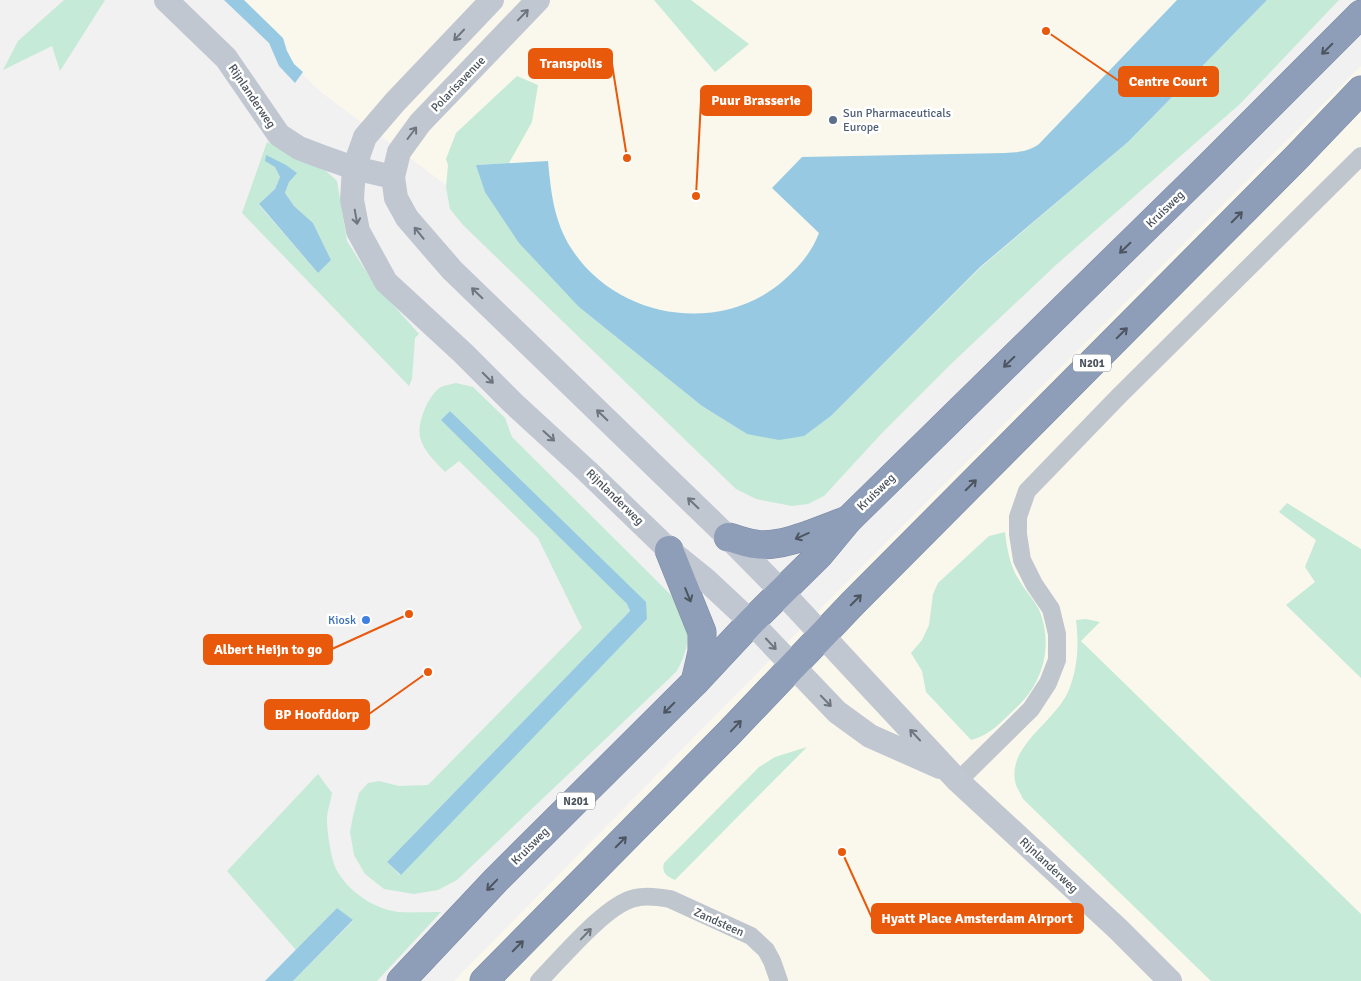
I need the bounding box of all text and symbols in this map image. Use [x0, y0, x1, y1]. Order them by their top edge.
one-way arrow [517, 9, 530, 21]
one-way arrow [453, 29, 465, 42]
one-way arrow [1320, 43, 1333, 55]
callout: Transpolis [529, 49, 612, 78]
street label: Polarisavenue [428, 53, 489, 115]
text: Transpolis [540, 55, 602, 72]
street label: Rijnlanderweg [225, 61, 279, 131]
callout: Centre Court [1119, 67, 1218, 96]
text: Centre Court [1129, 73, 1208, 90]
callout: Puur Brasserie [701, 86, 811, 115]
text: Puur Brasserie [711, 92, 801, 109]
place label: Sun Pharmaceuticals Europe [843, 106, 951, 135]
marker: Sun Pharmaceuticals Europe [827, 114, 839, 126]
one-way arrow [407, 127, 418, 140]
street label: Kruisweg [1143, 187, 1188, 231]
one-way arrow [351, 208, 361, 224]
one-way arrow [1231, 211, 1243, 223]
one-way arrow [414, 227, 425, 240]
one-way arrow [1120, 242, 1132, 254]
one-way arrow [470, 287, 483, 299]
one-way arrow [1116, 327, 1128, 339]
road number: N201 [1073, 354, 1111, 372]
one-way arrow [1003, 356, 1015, 368]
one-way arrow [481, 372, 494, 384]
one-way arrow [595, 409, 608, 421]
one-way arrow [542, 430, 555, 442]
street label: Rijnlanderweg [583, 466, 647, 529]
street label: Kruisweg [854, 470, 899, 514]
one-way arrow [964, 479, 977, 491]
one-way arrow [687, 497, 699, 509]
one-way arrow [795, 532, 810, 542]
one-way arrow [684, 587, 693, 602]
one-way arrow [850, 594, 862, 606]
place label: Kiosk [328, 613, 356, 628]
marker: Kiosk [360, 614, 372, 626]
callout: Albert Heijn to go [204, 635, 332, 664]
one-way arrow [765, 638, 777, 650]
text: Albert Heijn to go [214, 641, 322, 658]
one-way arrow [820, 694, 832, 707]
callout: BP Hoofddorp [265, 700, 369, 729]
one-way arrow [663, 702, 675, 714]
text: BP Hoofddorp [275, 706, 360, 723]
one-way arrow [729, 721, 741, 733]
one-way arrow [909, 729, 921, 742]
road number: N201 [557, 792, 595, 809]
street label: Kruisweg [508, 824, 552, 868]
street label: Rijnlanderweg [1016, 835, 1081, 896]
one-way arrow [615, 836, 627, 848]
one-way arrow [486, 878, 498, 891]
callout: Hyatt Place Amsterdam Airport [872, 904, 1083, 933]
street label: Zandsteen [691, 905, 746, 940]
text: Hyatt Place Amsterdam Airport [881, 910, 1073, 927]
one-way arrow [580, 927, 592, 940]
one-way arrow [512, 940, 524, 953]

